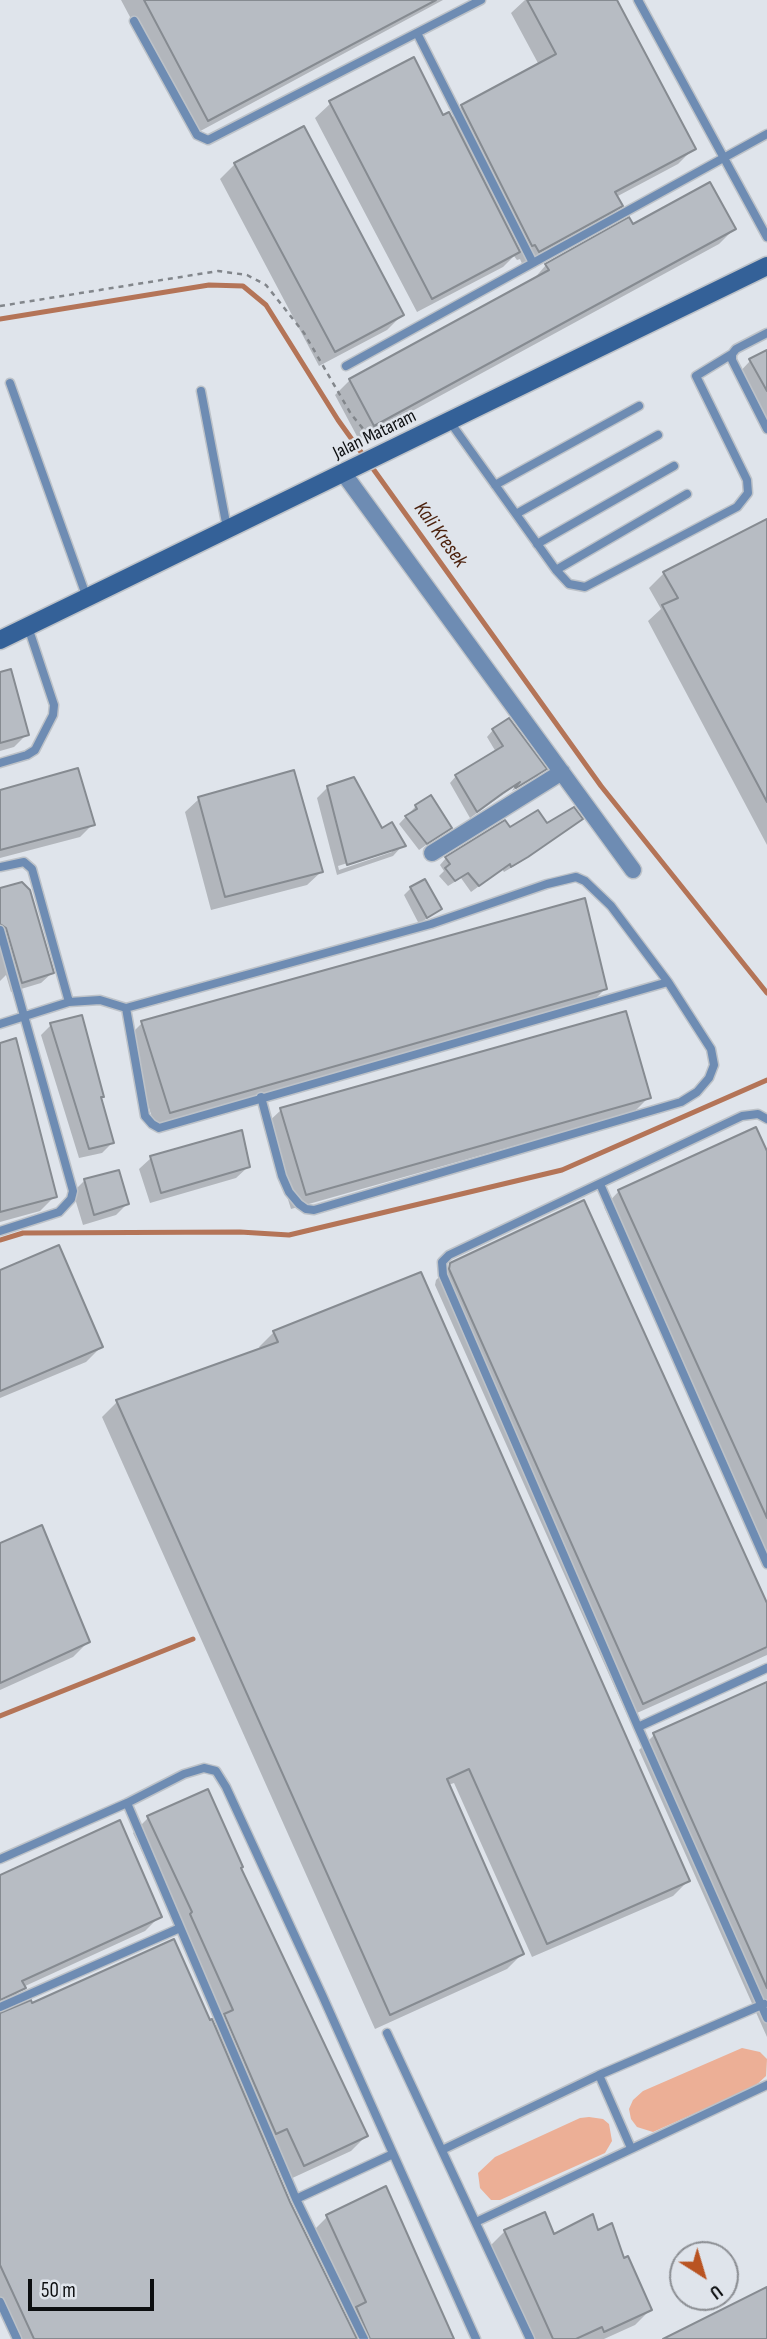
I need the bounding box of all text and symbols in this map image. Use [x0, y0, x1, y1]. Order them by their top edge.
street label: Jalan Mataram [330, 405, 420, 465]
water label: Kali Kresek [408, 497, 472, 573]
north arrow [669, 2241, 739, 2311]
scale bar [32, 2266, 158, 2310]
text: 50 m [41, 2278, 76, 2303]
text: U [705, 2279, 727, 2304]

